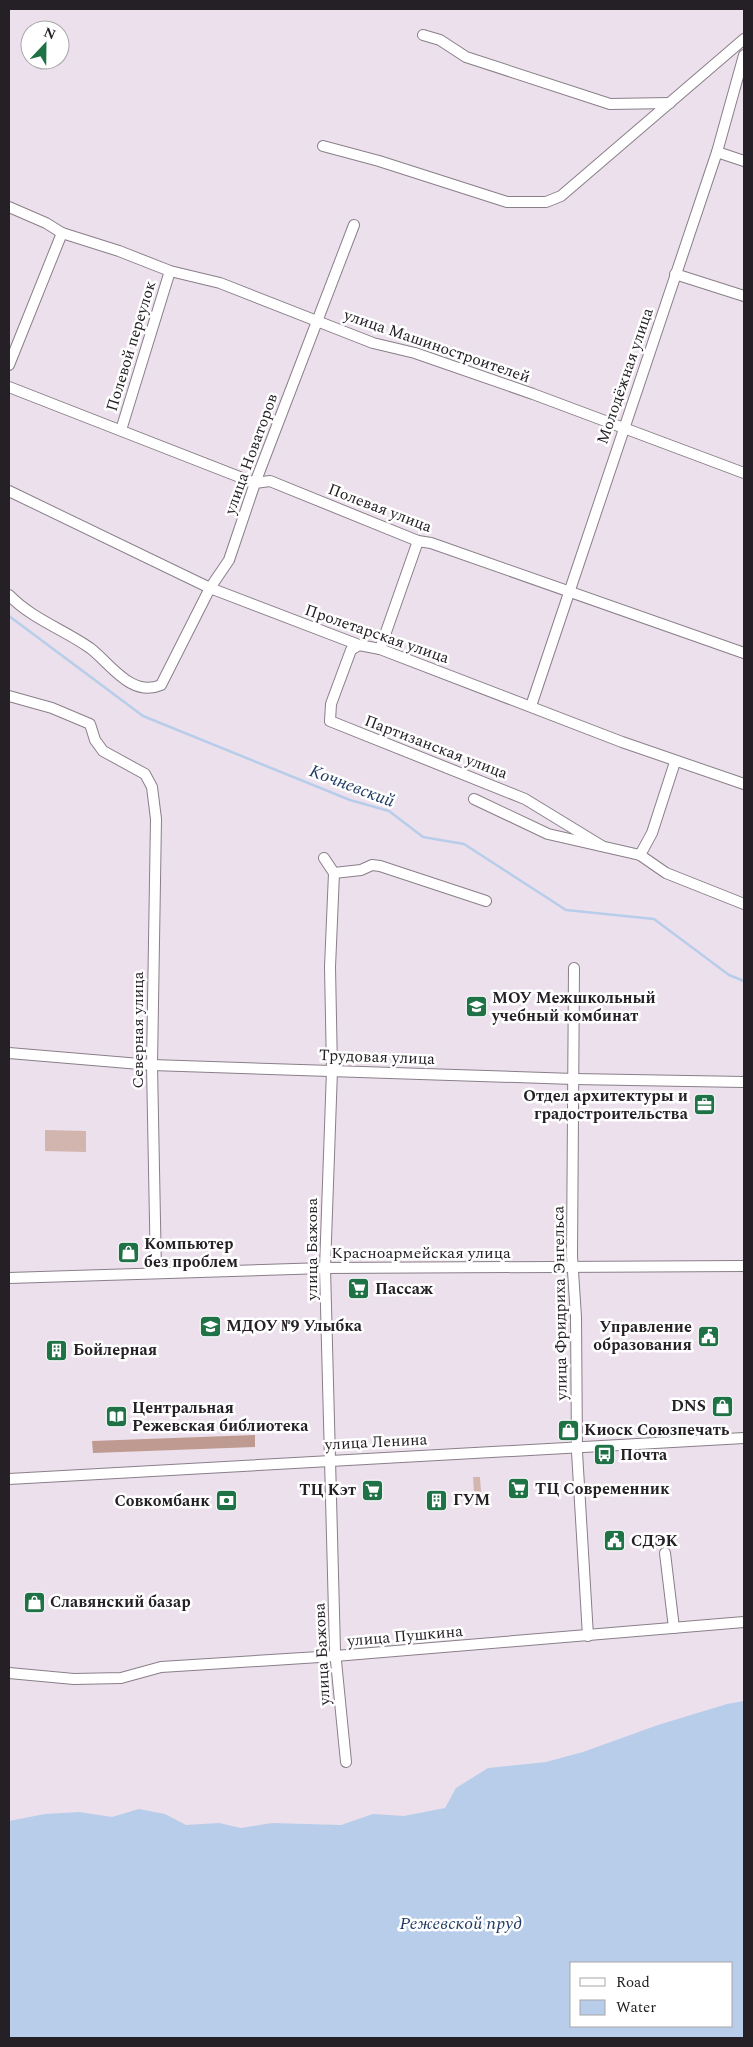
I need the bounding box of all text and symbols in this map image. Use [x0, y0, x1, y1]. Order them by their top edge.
north arrow [20, 20, 70, 70]
text: N [40, 22, 59, 45]
street label: Полевой переулок [100, 278, 162, 414]
street label: улица Машиностроителей [340, 303, 533, 389]
street label: Молодёжная улица [590, 304, 660, 447]
street label: улица Новаторов [218, 390, 284, 519]
street label: Полевая улица [325, 477, 436, 539]
street label: Пролетарская улица [302, 598, 453, 670]
street label: Партизанская улица [361, 709, 511, 785]
water label: Кочневский [305, 757, 399, 815]
street label: Северная улица [126, 971, 150, 1089]
place label: МОУ Межшкольный учебный комбинат [491, 986, 656, 1028]
school or university icon: МОУ Межшкольный учебный комбинат [464, 995, 488, 1019]
street label: Трудовая улица [319, 1043, 436, 1071]
place label: Отдел архитектуры и градостроительства [523, 1084, 689, 1126]
office icon: Отдел архитектуры и градостроительства [692, 1093, 716, 1117]
street label: улица Бажова [300, 1197, 324, 1301]
street label: улица Фридриха Энгельса [546, 1205, 574, 1402]
place label: Компьютер без проблем [144, 1232, 238, 1274]
shop icon: Компьютер без проблем [116, 1241, 140, 1265]
street label: Красноармейская улица [331, 1241, 511, 1265]
supermarket icon: Пассаж [347, 1277, 371, 1301]
place label: Пассаж [375, 1277, 434, 1301]
school or university icon: МДОУ №9 Улыбка [198, 1314, 222, 1338]
place label: МДОУ №9 Улыбка [226, 1314, 363, 1338]
place label: Управление образования [593, 1315, 692, 1357]
public building icon: Управление образования [696, 1324, 720, 1348]
building icon: Бойлерная [45, 1338, 69, 1362]
place label: Бойлерная [73, 1338, 157, 1362]
place label: DNS [671, 1394, 706, 1418]
shop icon: DNS [710, 1394, 734, 1418]
place label: Центральная Режевская библиотека [132, 1396, 309, 1438]
library icon: Центральная Режевская библиотека [104, 1405, 128, 1429]
shop icon: Киоск Союзпечать [556, 1418, 580, 1442]
place label: Киоск Союзпечать [584, 1418, 730, 1442]
street label: улица Ленина [323, 1427, 428, 1457]
bus stop icon: Почта [592, 1443, 616, 1467]
place label: Почта [620, 1443, 668, 1467]
supermarket icon: ТЦ Современник [507, 1477, 531, 1501]
place label: ТЦ Современник [535, 1477, 670, 1501]
place label: ТЦ Кэт [299, 1478, 356, 1502]
supermarket icon: ТЦ Кэт [360, 1478, 384, 1502]
building icon: ГУМ [425, 1488, 449, 1512]
place label: ГУМ [453, 1488, 490, 1512]
place label: Совкомбанк [114, 1489, 210, 1513]
bank icon: Совкомбанк [214, 1489, 238, 1513]
public building icon: СДЭК [603, 1529, 627, 1553]
place label: СДЭК [631, 1529, 679, 1553]
shop icon: Славянский базар [22, 1590, 46, 1614]
place label: Славянский базар [50, 1590, 191, 1614]
street label: улица Бажова [307, 1602, 337, 1707]
street label: улица Пушкина [345, 1619, 464, 1653]
water label: Режевской пруд [400, 1910, 522, 1937]
legend [570, 1962, 733, 2027]
text: Road [616, 1971, 650, 1994]
text: Water [616, 1996, 656, 2019]

